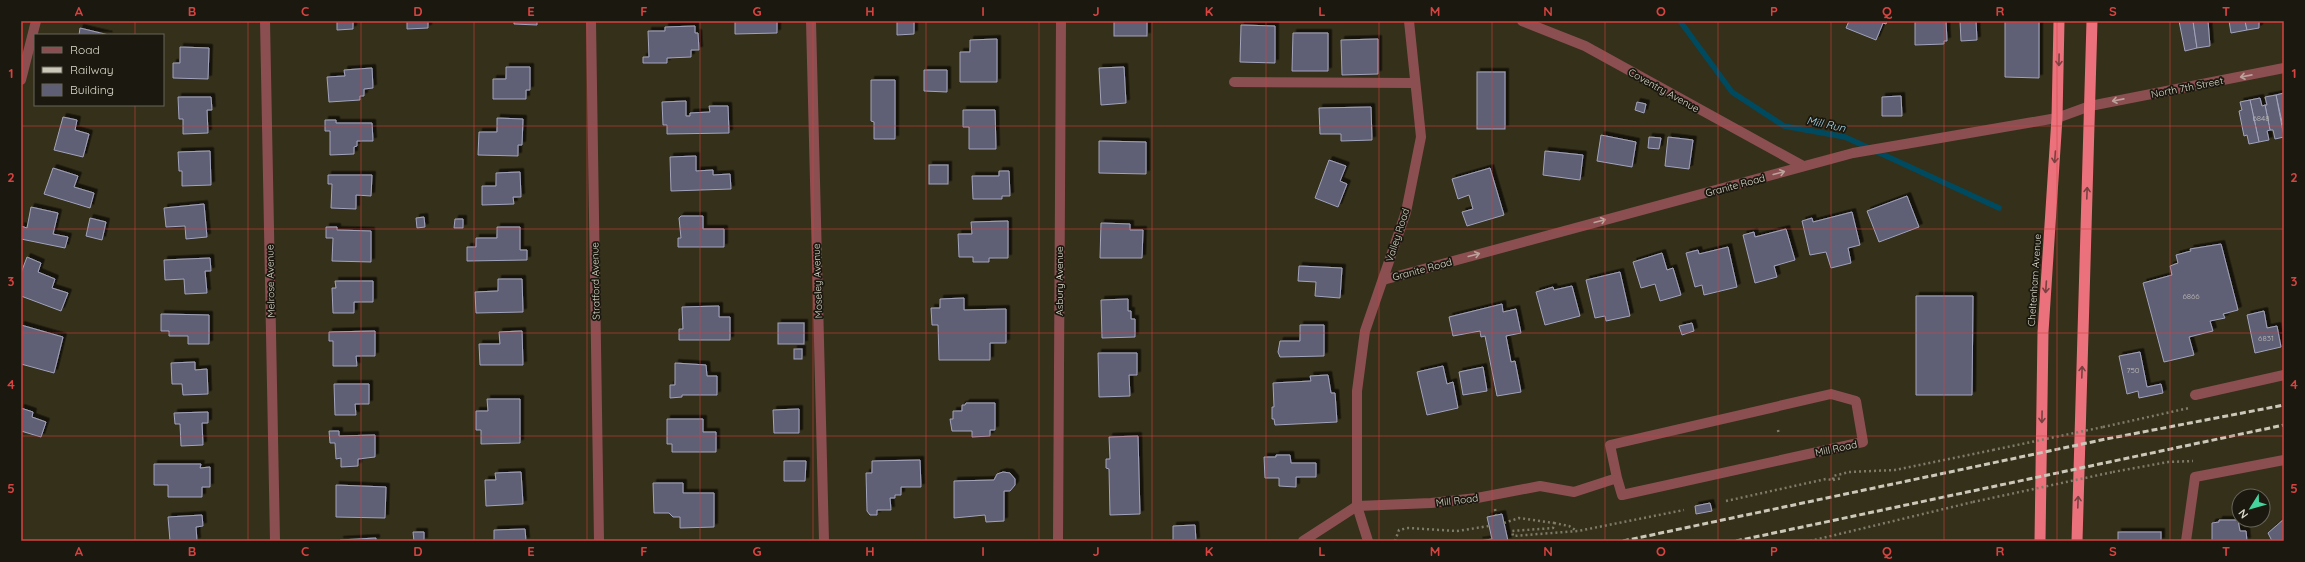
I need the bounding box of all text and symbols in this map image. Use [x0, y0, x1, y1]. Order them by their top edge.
text: A [75, 3, 84, 19]
text: B [188, 3, 196, 19]
text: C [301, 3, 309, 19]
text: D [413, 3, 423, 19]
text: E [527, 3, 535, 19]
text: F [640, 3, 648, 19]
text: G [752, 3, 762, 19]
text: H [865, 3, 875, 19]
text: I [981, 3, 985, 19]
text: J [1092, 3, 1100, 19]
text: K [1205, 3, 1214, 19]
text: L [1318, 3, 1326, 19]
text: M [1430, 3, 1440, 19]
text: N [1543, 3, 1553, 19]
text: O [1656, 3, 1666, 19]
text: P [1770, 3, 1778, 19]
text: Q [1882, 3, 1893, 19]
text: R [1996, 3, 2005, 19]
text: S [2109, 3, 2117, 19]
text: T [2222, 3, 2230, 19]
legend [34, 34, 164, 106]
text: Road [70, 42, 100, 57]
one-way arrow [2055, 53, 2062, 66]
text: Railway [70, 62, 114, 77]
text: 1 [8, 65, 14, 81]
text: 1 [2291, 65, 2297, 81]
street label: Coventry Avenue [1626, 66, 1702, 115]
one-way arrow [2240, 72, 2253, 80]
street label: North 7th Street [2150, 74, 2225, 101]
text: Building [70, 82, 114, 97]
one-way arrow [2112, 97, 2125, 105]
water label: Mill Run [1805, 113, 1847, 135]
house number: 6848 [2252, 113, 2270, 123]
one-way arrow [2051, 150, 2058, 163]
one-way arrow [1773, 168, 1786, 176]
text: 2 [7, 169, 15, 185]
text: 2 [2290, 169, 2298, 185]
street label: Granite Road [1704, 171, 1766, 200]
one-way arrow [2084, 187, 2091, 200]
street label: Valley Road [1383, 207, 1412, 264]
one-way arrow [1593, 217, 1606, 224]
street label: Cheltenham Avenue [2025, 233, 2044, 327]
street label: Stratford Avenue [588, 242, 603, 320]
street label: Moseley Avenue [810, 243, 825, 319]
street label: Melrose Avenue [263, 244, 278, 318]
street label: Asbury Avenue [1053, 246, 1066, 316]
one-way arrow [1467, 251, 1480, 258]
street label: Granite Road [1391, 255, 1453, 284]
text: 3 [8, 273, 15, 289]
text: 3 [2291, 273, 2298, 289]
one-way arrow [2042, 280, 2049, 293]
house number: 6866 [2182, 291, 2200, 301]
house number: 6831 [2258, 333, 2274, 343]
house number: 750 [2126, 365, 2140, 375]
one-way arrow [2078, 366, 2086, 379]
text: 4 [7, 376, 15, 392]
text: 4 [2290, 376, 2298, 392]
one-way arrow [2038, 410, 2046, 423]
street label: Mill Road [1814, 438, 1858, 459]
text: 5 [7, 480, 15, 496]
text: 5 [2290, 480, 2298, 496]
north arrow [2231, 488, 2271, 528]
street label: Mill Road [1435, 491, 1479, 510]
one-way arrow [2074, 496, 2082, 509]
text: N [2235, 507, 2251, 521]
text: A [75, 543, 84, 559]
text: B [188, 543, 196, 559]
text: C [301, 543, 309, 559]
text: D [413, 543, 423, 559]
text: E [527, 543, 535, 559]
text: F [640, 543, 648, 559]
text: G [752, 543, 762, 559]
text: H [865, 543, 875, 559]
text: I [981, 543, 985, 559]
text: J [1092, 543, 1100, 559]
text: K [1205, 543, 1214, 559]
text: L [1318, 543, 1326, 559]
text: M [1430, 543, 1440, 559]
text: N [1543, 543, 1553, 559]
text: O [1656, 543, 1666, 559]
text: P [1770, 543, 1778, 559]
text: Q [1882, 543, 1893, 559]
text: R [1996, 543, 2005, 559]
text: S [2109, 543, 2117, 559]
text: T [2222, 543, 2230, 559]

